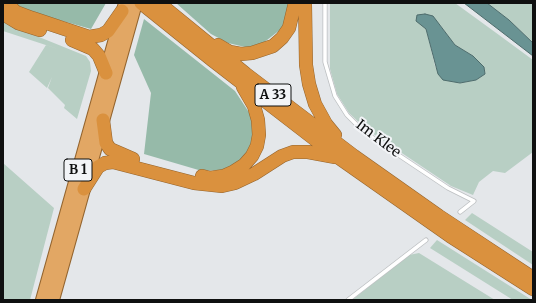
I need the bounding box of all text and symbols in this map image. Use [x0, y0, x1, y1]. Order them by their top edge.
road number: A 33 [255, 84, 291, 106]
street label: Im Klee [352, 117, 404, 161]
road number: B 1 [64, 159, 92, 181]

